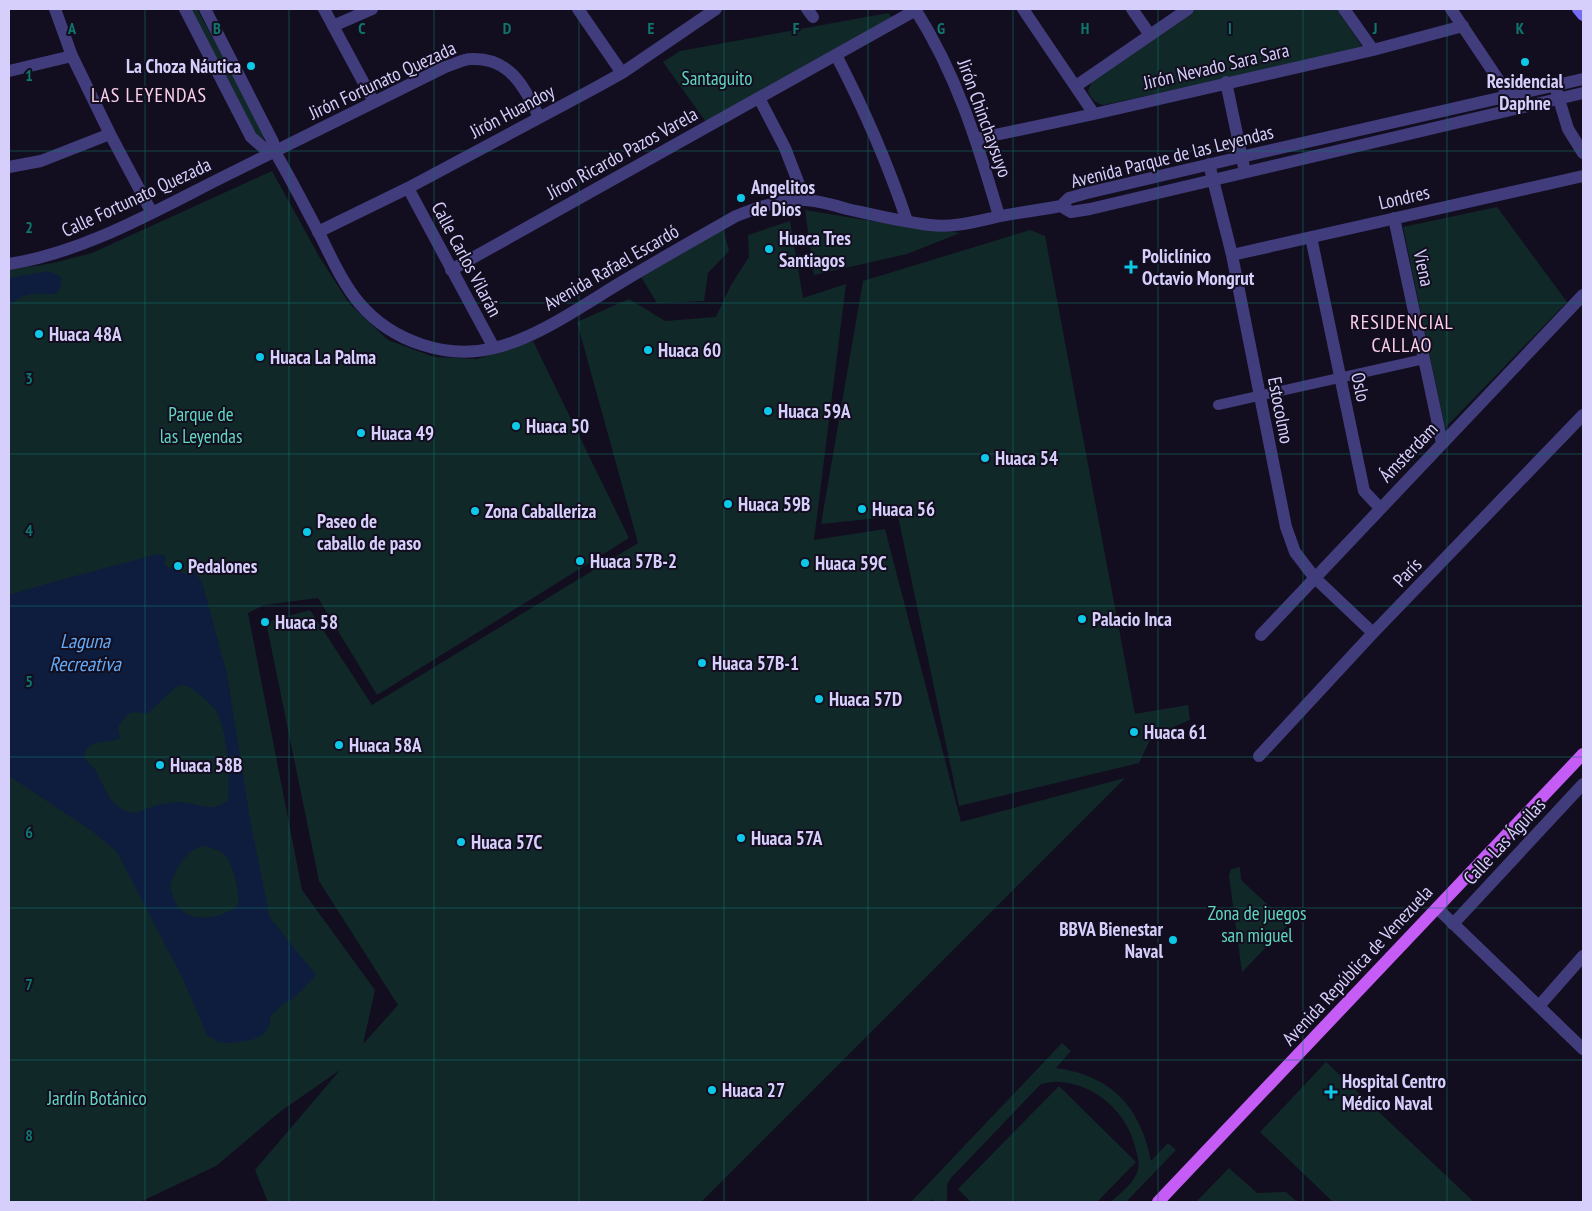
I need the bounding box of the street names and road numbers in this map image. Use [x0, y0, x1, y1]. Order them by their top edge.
street label: Jirón Fortunato Quezada [304, 35, 459, 125]
street label: Jirón Nevado Sara Sara [1140, 38, 1291, 95]
street label: Jirón Chinchaysuyo [952, 55, 1017, 180]
street label: Jirón Huandoy [465, 78, 559, 144]
street label: Jíron Ricardo Pazos Varela [541, 102, 702, 205]
street label: Avenida Parque de las Leyendas [1068, 119, 1276, 193]
street label: Calle Fortunato Quezada [58, 152, 214, 242]
street label: Londres [1376, 180, 1432, 214]
street label: Calle Carlos Vilarán [427, 197, 507, 321]
street label: Avenida Rafael Escardó [539, 219, 683, 315]
street label: Viena [1408, 247, 1440, 288]
street label: Oslo [1346, 370, 1376, 404]
street label: Estocolmo [1263, 375, 1299, 445]
street label: Ámsterdam [1374, 417, 1442, 487]
street label: París [1387, 552, 1427, 592]
street label: Calle Las Águilas [1458, 793, 1550, 889]
street label: Avenida República de Venezuela [1277, 880, 1437, 1050]

